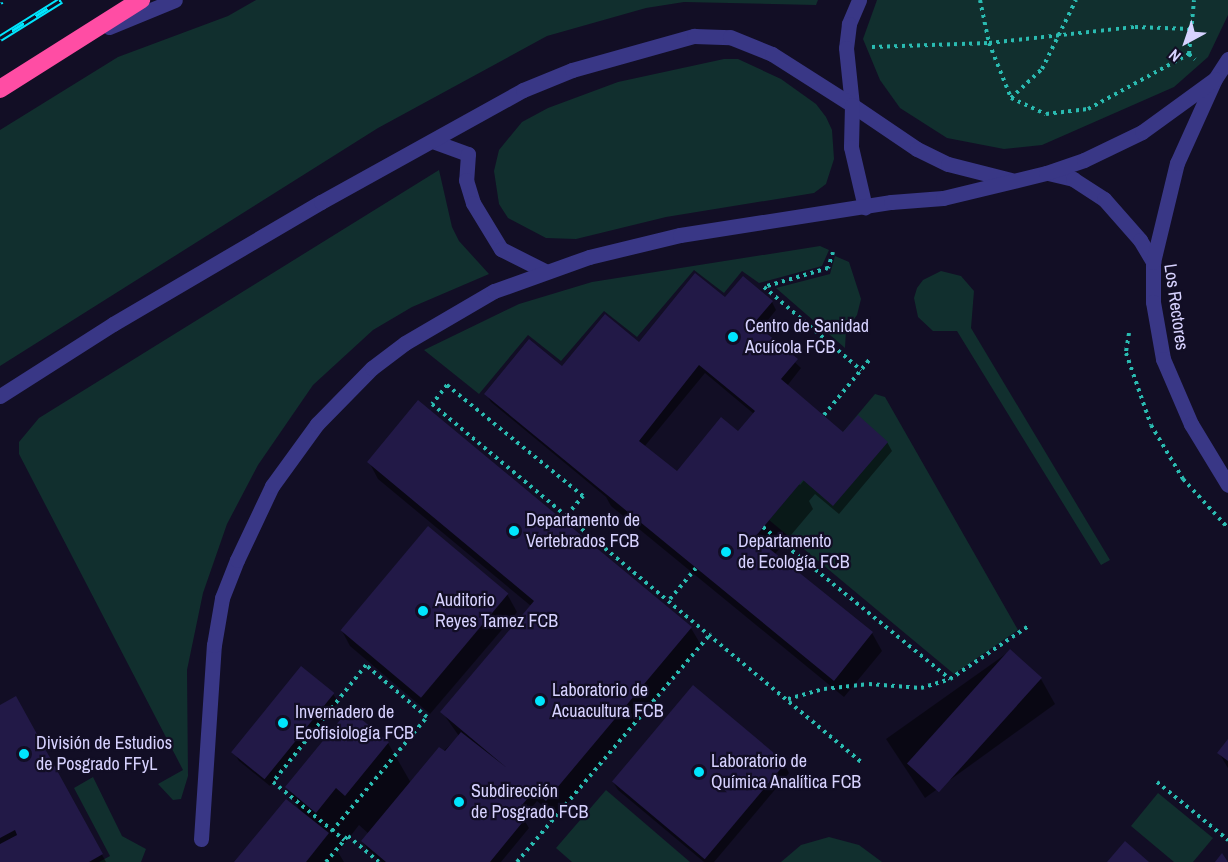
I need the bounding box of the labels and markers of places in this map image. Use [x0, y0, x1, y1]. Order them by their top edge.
place label: Centro de Sanidad Acuícola FCB [745, 316, 869, 358]
marker: Centro de Sanidad Acuícola FCB [726, 330, 740, 344]
place label: Departamento de Vertebrados FCB [526, 510, 640, 552]
marker: Departamento de Vertebrados FCB [507, 524, 521, 538]
place label: Departamento de Ecología FCB [738, 531, 850, 574]
marker: Departamento de Ecología FCB [719, 545, 733, 559]
place label: Auditorio Reyes Tamez FCB [435, 590, 558, 632]
marker: Auditorio Reyes Tamez FCB [416, 604, 430, 618]
place label: Laboratorio de Acuacultura FCB [552, 680, 664, 722]
marker: Laboratorio de Acuacultura FCB [533, 694, 547, 708]
place label: Invernadero de Ecofisiología FCB [295, 702, 414, 744]
marker: Invernadero de Ecofisiología FCB [276, 716, 290, 730]
place label: División de Estudios de Posgrado FFyL [36, 733, 172, 776]
marker: División de Estudios de Posgrado FFyL [17, 747, 31, 761]
place label: Laboratorio de Química Analítica FCB [711, 751, 862, 794]
marker: Laboratorio de Química Analítica FCB [692, 765, 706, 779]
place label: Subdirección de Posgrado FCB [471, 781, 588, 824]
marker: Subdirección de Posgrado FCB [452, 795, 466, 809]

